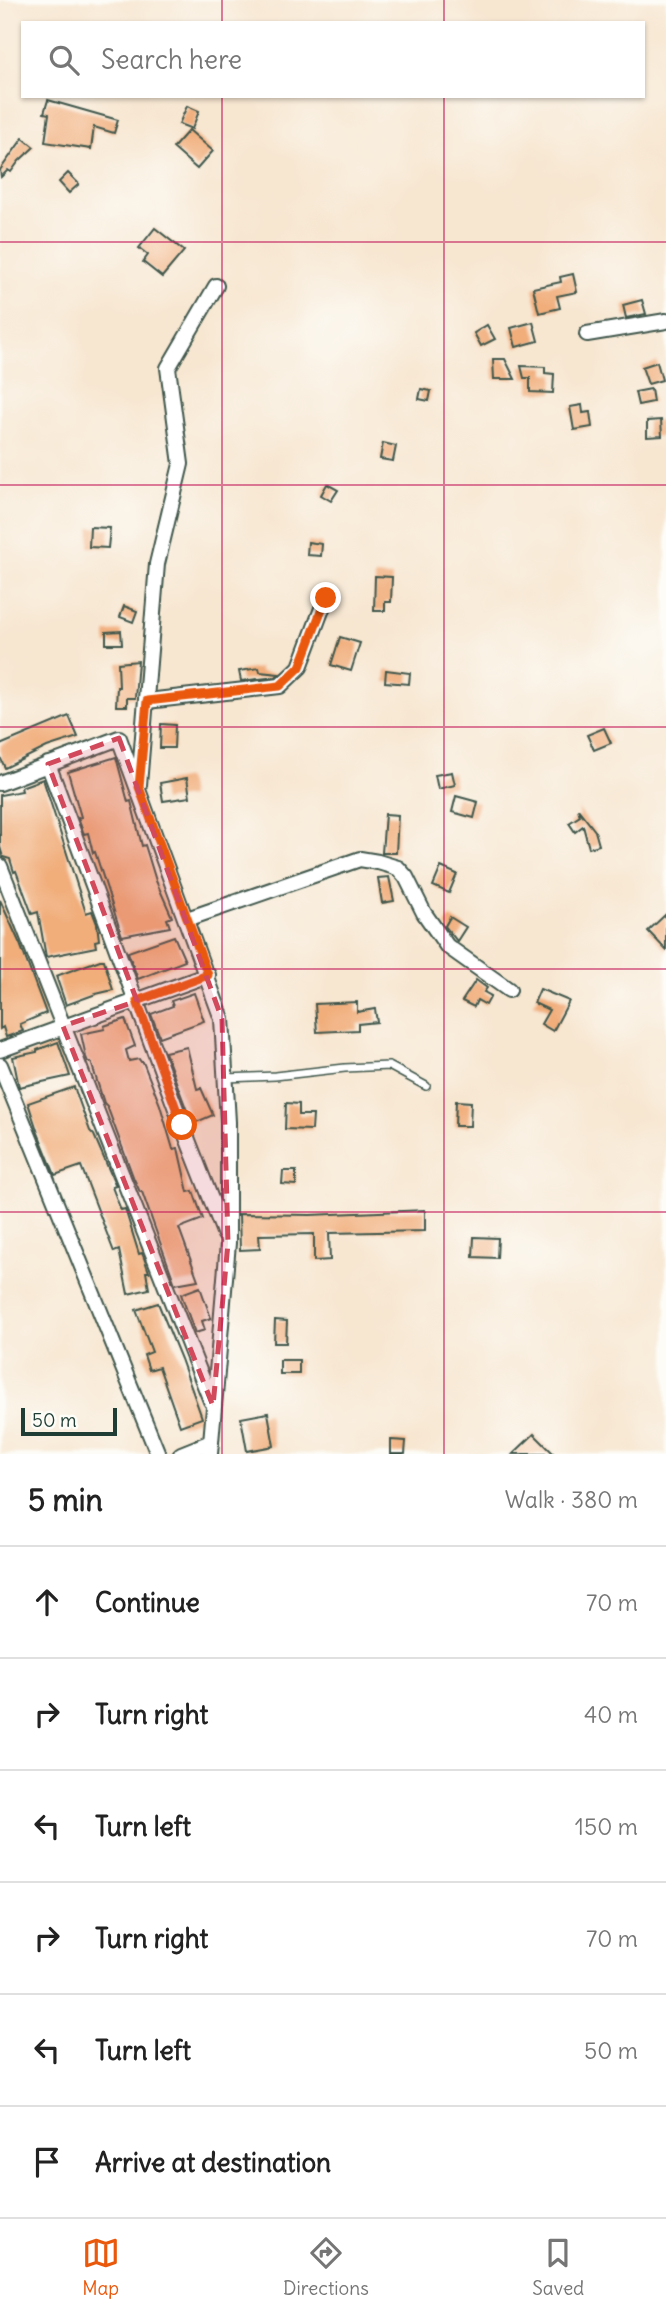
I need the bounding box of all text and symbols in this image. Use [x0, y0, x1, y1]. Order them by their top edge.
search box [21, 21, 645, 98]
icon: search [45, 41, 83, 79]
text: Search here [101, 43, 242, 76]
route end [310, 582, 341, 613]
route start [166, 1109, 197, 1140]
scale bar [21, 1405, 117, 1437]
text: 50 m [32, 1408, 77, 1432]
text: 5 min [28, 1481, 103, 1519]
text: Walk · 380 m [505, 1485, 638, 1514]
icon: ahead [28, 1583, 66, 1621]
text: Continue [95, 1586, 200, 1619]
text: 70 m [586, 1588, 638, 1617]
icon: right [28, 1695, 66, 1733]
text: Turn right [95, 1698, 208, 1731]
text: 40 m [584, 1700, 638, 1729]
icon: left [28, 1807, 66, 1845]
text: Turn left [95, 1810, 191, 1843]
text: 150 m [575, 1812, 638, 1841]
icon: right [28, 1919, 66, 1957]
text: Turn right [95, 1922, 208, 1955]
text: 70 m [586, 1924, 638, 1953]
icon: left [28, 2031, 66, 2069]
text: Turn left [95, 2034, 191, 2067]
text: 50 m [584, 2036, 638, 2065]
icon: arrive [28, 2143, 66, 2181]
text: Arrive at destination [95, 2146, 331, 2179]
tab: Map [82, 2234, 120, 2300]
tab: Directions [283, 2234, 369, 2300]
tab: Saved [532, 2234, 584, 2300]

